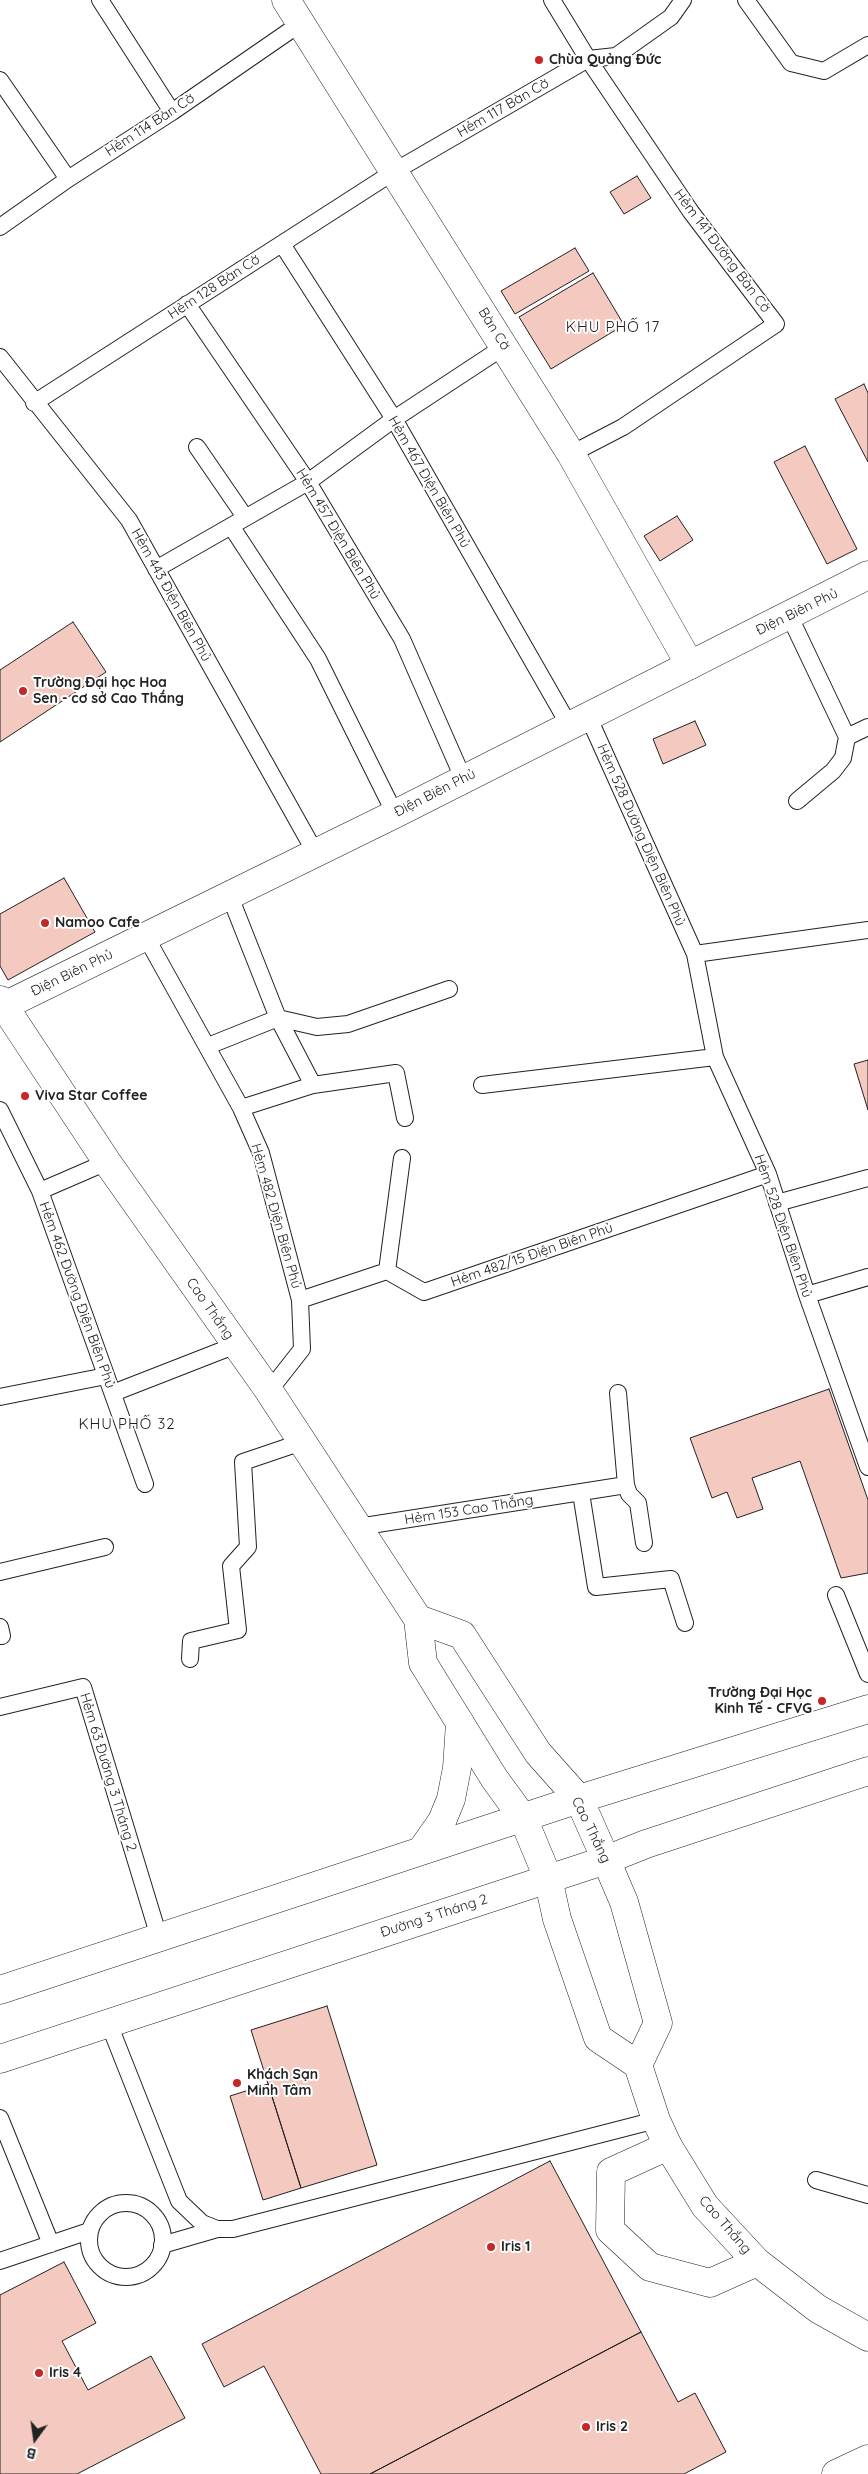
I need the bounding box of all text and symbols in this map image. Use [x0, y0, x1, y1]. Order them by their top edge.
place label: Chùa Quảng Đức [549, 52, 661, 68]
marker: Chùa Quảng Đức [533, 54, 545, 66]
street label: Hẻm 117 Bàn Cờ [454, 75, 552, 141]
street label: Hẻm 114 Bàn Cờ [102, 90, 198, 160]
street label: Hẻm 141 Đường Bàn Cờ [670, 186, 774, 316]
street label: Hẻm 128 Bàn Cờ [165, 251, 263, 323]
street label: Bàn Cờ [474, 305, 514, 353]
district label: KHU PHỐ 17 [565, 318, 661, 336]
street label: Hẻm 467 Ðiện Biên Phủ [384, 413, 474, 551]
street label: Hẻm 457 Ðiện Biên Phủ [292, 465, 384, 603]
street label: Hẻm 443 Ðiện Biên Phủ [127, 526, 215, 664]
street label: Điện Biên Phủ [753, 585, 841, 639]
place label: Trường Đại học Hoa Sen - cơ sở Cao Thắng [33, 675, 184, 708]
marker: Trường Đại học Hoa Sen - cơ sở Cao Thắng [17, 685, 29, 697]
street label: Hẻm 528 Đường Điện Biên Phủ [593, 741, 689, 929]
street label: Điện Biên Phủ [392, 765, 478, 821]
place label: Namoo Cafe [55, 915, 140, 931]
marker: Namoo Cafe [39, 917, 51, 929]
street label: Điện Biên Phủ [28, 946, 116, 1000]
place label: Viva Star Coffee [35, 1088, 147, 1104]
marker: Viva Star Coffee [19, 1090, 31, 1102]
street label: Hẻm 482 Điện Biên Phủ [247, 1142, 305, 1290]
street label: Hẻm 528 Điện Biên Phủ [751, 1152, 815, 1300]
street label: Hẻm 462 Đường Điện Biên Phủ [35, 1199, 119, 1391]
street label: Hẻm 482/15 Điện Biên Phủ [449, 1219, 615, 1291]
street label: Cao Thắng [183, 1275, 237, 1343]
district label: KHU PHỐ 32 [77, 1415, 177, 1433]
street label: Hẻm 153 Cao Thắng [403, 1492, 535, 1528]
place label: Trường Đại Học Kinh Tế - CFVG [708, 1685, 812, 1718]
street label: Hẻm 63 Đường 3 Tháng 2 [76, 1691, 140, 1853]
marker: Trường Đại Học Kinh Tế - CFVG [816, 1695, 828, 1707]
street label: Cao Thắng [568, 1794, 614, 1866]
street label: Đường 3 Tháng 2 [378, 1891, 490, 1941]
place label: Khách Sạn Minh Tâm [247, 2067, 318, 2100]
marker: Khách Sạn Minh Tâm [231, 2077, 243, 2089]
street label: Cao Thắng [695, 2192, 755, 2258]
place label: Iris 1 [501, 2239, 530, 2255]
marker: Iris 1 [485, 2241, 497, 2253]
place label: Iris 4 [49, 2365, 81, 2381]
marker: Iris 4 [33, 2367, 45, 2379]
north arrow [10, 2414, 60, 2464]
place label: Iris 2 [596, 2419, 628, 2435]
marker: Iris 2 [580, 2421, 592, 2433]
text: B [25, 2444, 38, 2463]

